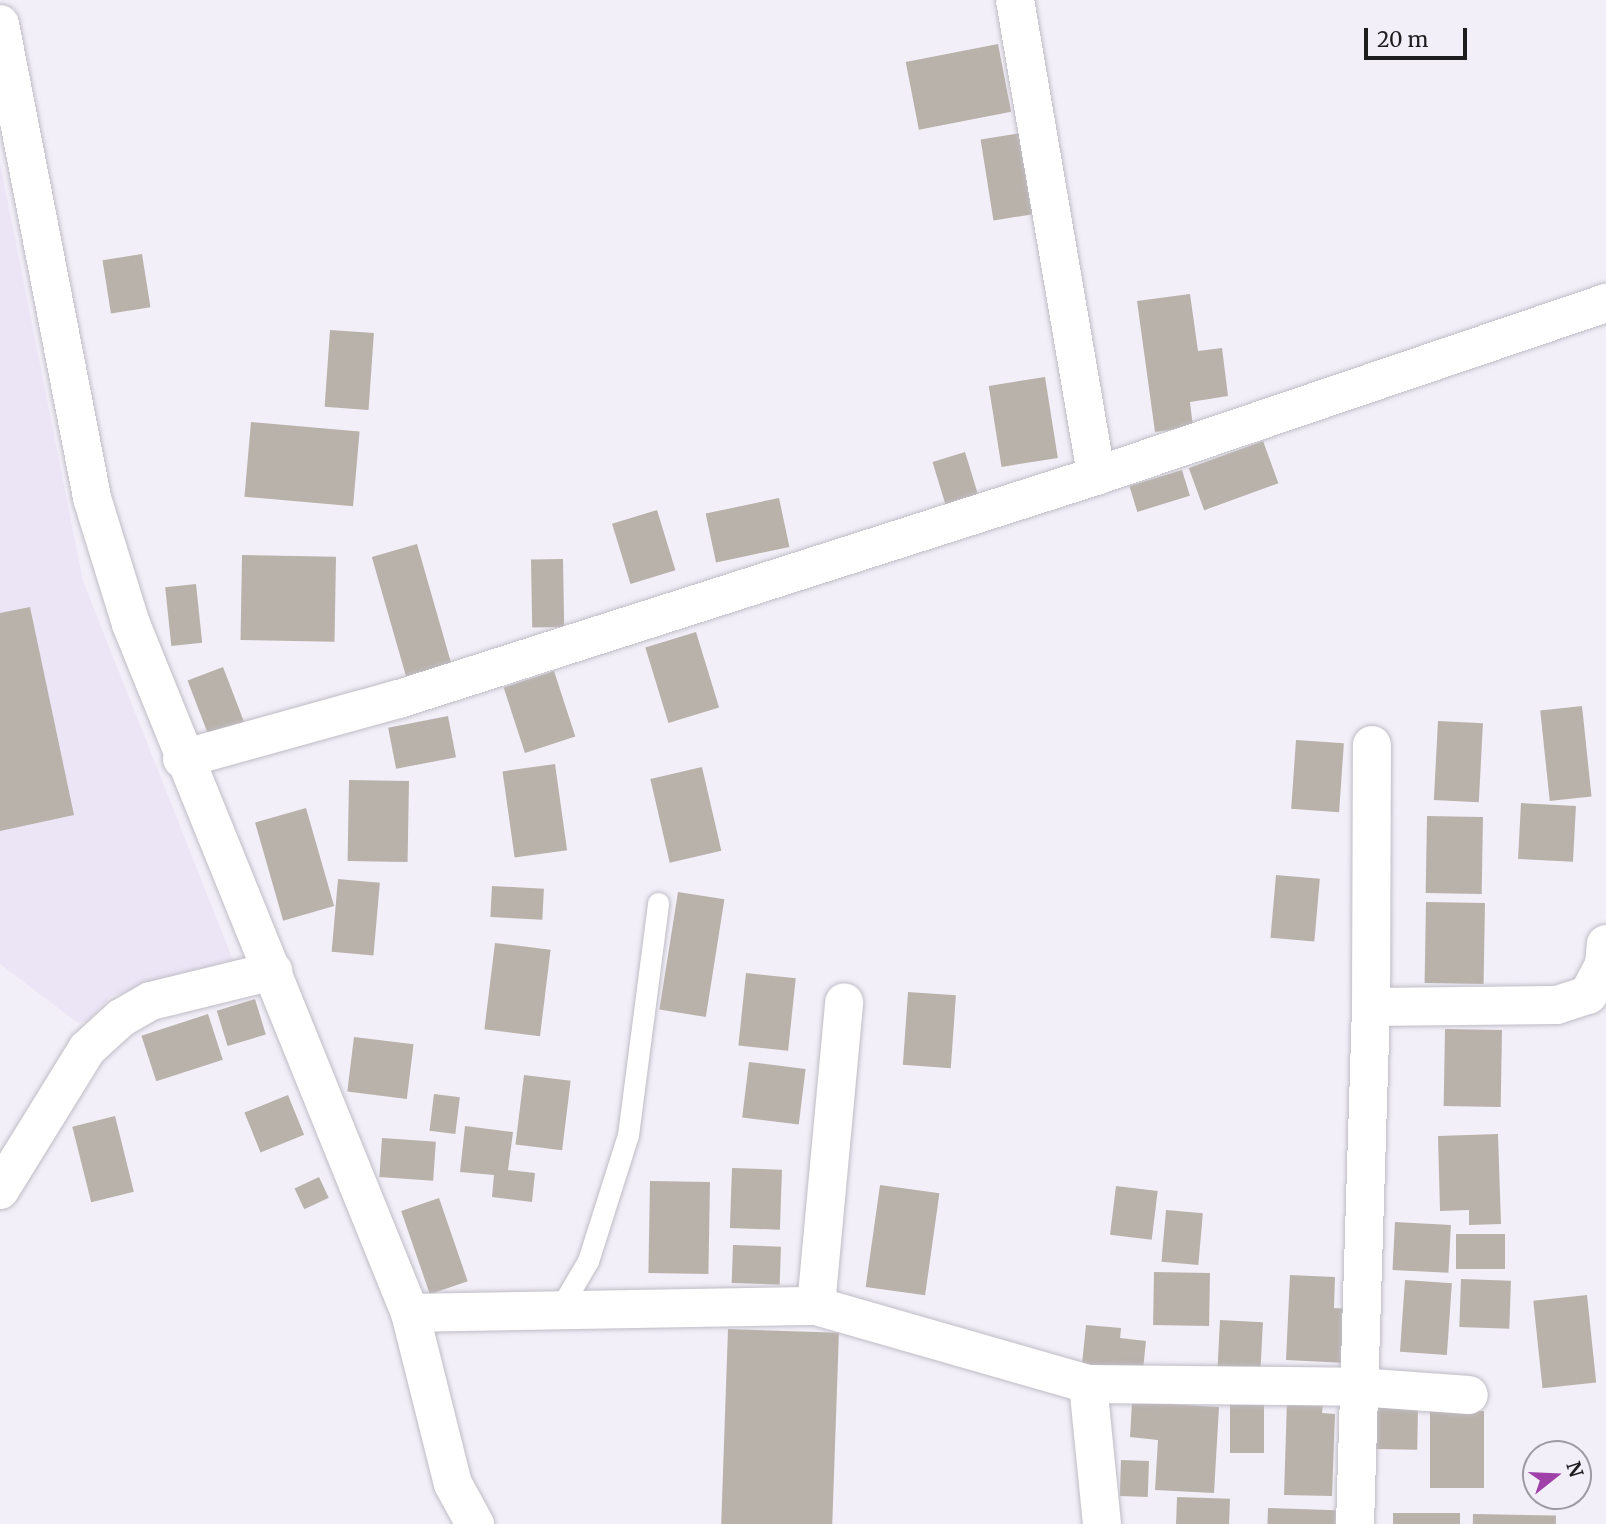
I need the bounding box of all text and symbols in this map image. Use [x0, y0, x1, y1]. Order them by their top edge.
scale bar [1368, 14, 1471, 58]
text: 20 m [1377, 26, 1428, 53]
north arrow [1522, 1440, 1592, 1510]
text: N [1561, 1458, 1589, 1480]

